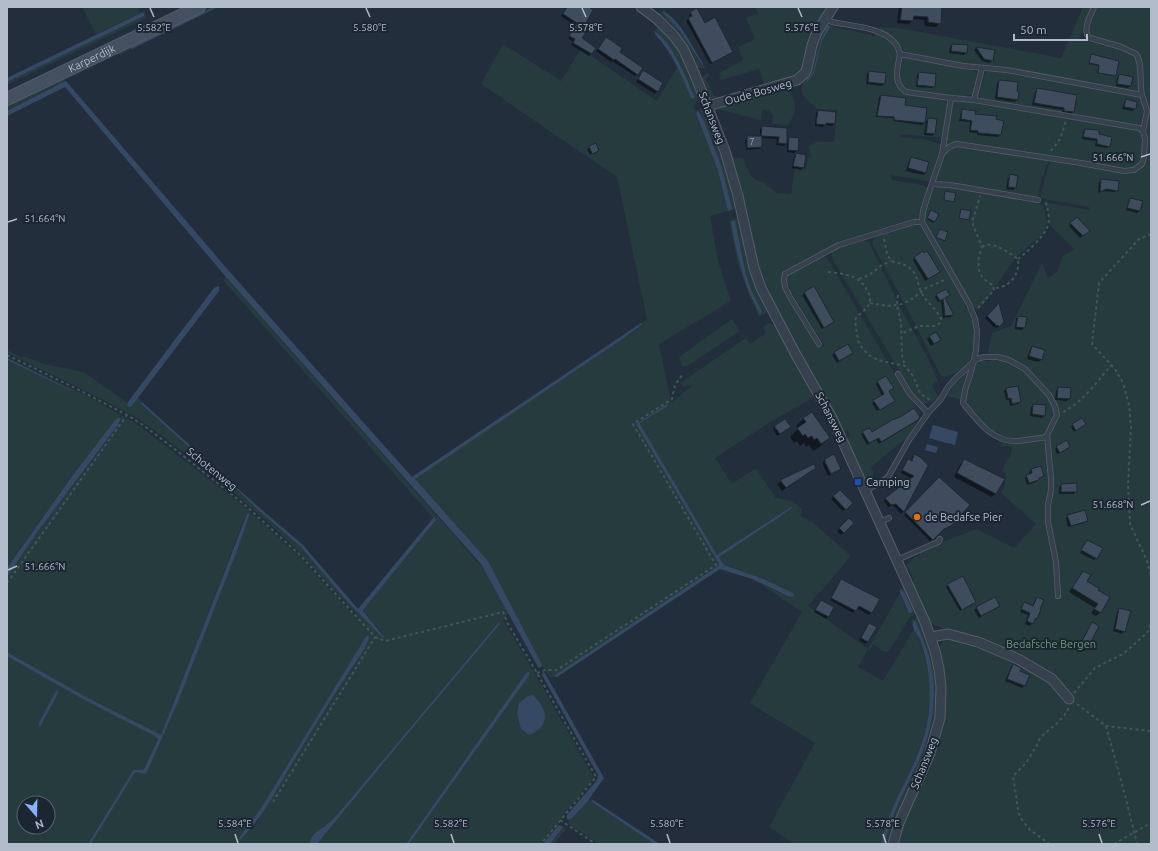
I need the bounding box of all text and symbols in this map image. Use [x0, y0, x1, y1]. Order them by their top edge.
scale bar [1014, 16, 1087, 42]
text: 5.582°E [137, 22, 171, 33]
text: 5.580°E [353, 22, 387, 33]
text: 5.578°E [569, 22, 603, 33]
text: 5.576°E [785, 22, 819, 33]
text: 50 m [1020, 23, 1047, 36]
street label: Karperdijk [66, 42, 118, 75]
street label: Oude Bosweg [723, 77, 793, 107]
street label: Schansweg [697, 90, 727, 146]
house number: 7 [749, 137, 755, 147]
text: 51.666°N [1092, 152, 1134, 163]
text: 51.664°N [24, 213, 66, 224]
street label: Schansweg [813, 390, 849, 444]
street label: Schotenweg [184, 445, 240, 493]
place label: Camping [866, 476, 910, 488]
marker: Camping [853, 477, 863, 487]
text: 51.668°N [1092, 499, 1134, 510]
place label: de Bedafse Pier [925, 511, 1003, 523]
marker: de Bedafse Pier [912, 512, 922, 522]
text: 51.666°N [24, 561, 66, 572]
park label: Bedafsche Bergen [1006, 638, 1096, 650]
street label: Schansweg [908, 735, 940, 791]
north arrow [16, 795, 56, 835]
text: N [34, 817, 45, 831]
text: 5.584°E [218, 818, 252, 829]
text: 5.582°E [434, 818, 468, 829]
text: 5.580°E [650, 818, 684, 829]
text: 5.578°E [866, 818, 900, 829]
text: 5.576°E [1082, 818, 1116, 829]

